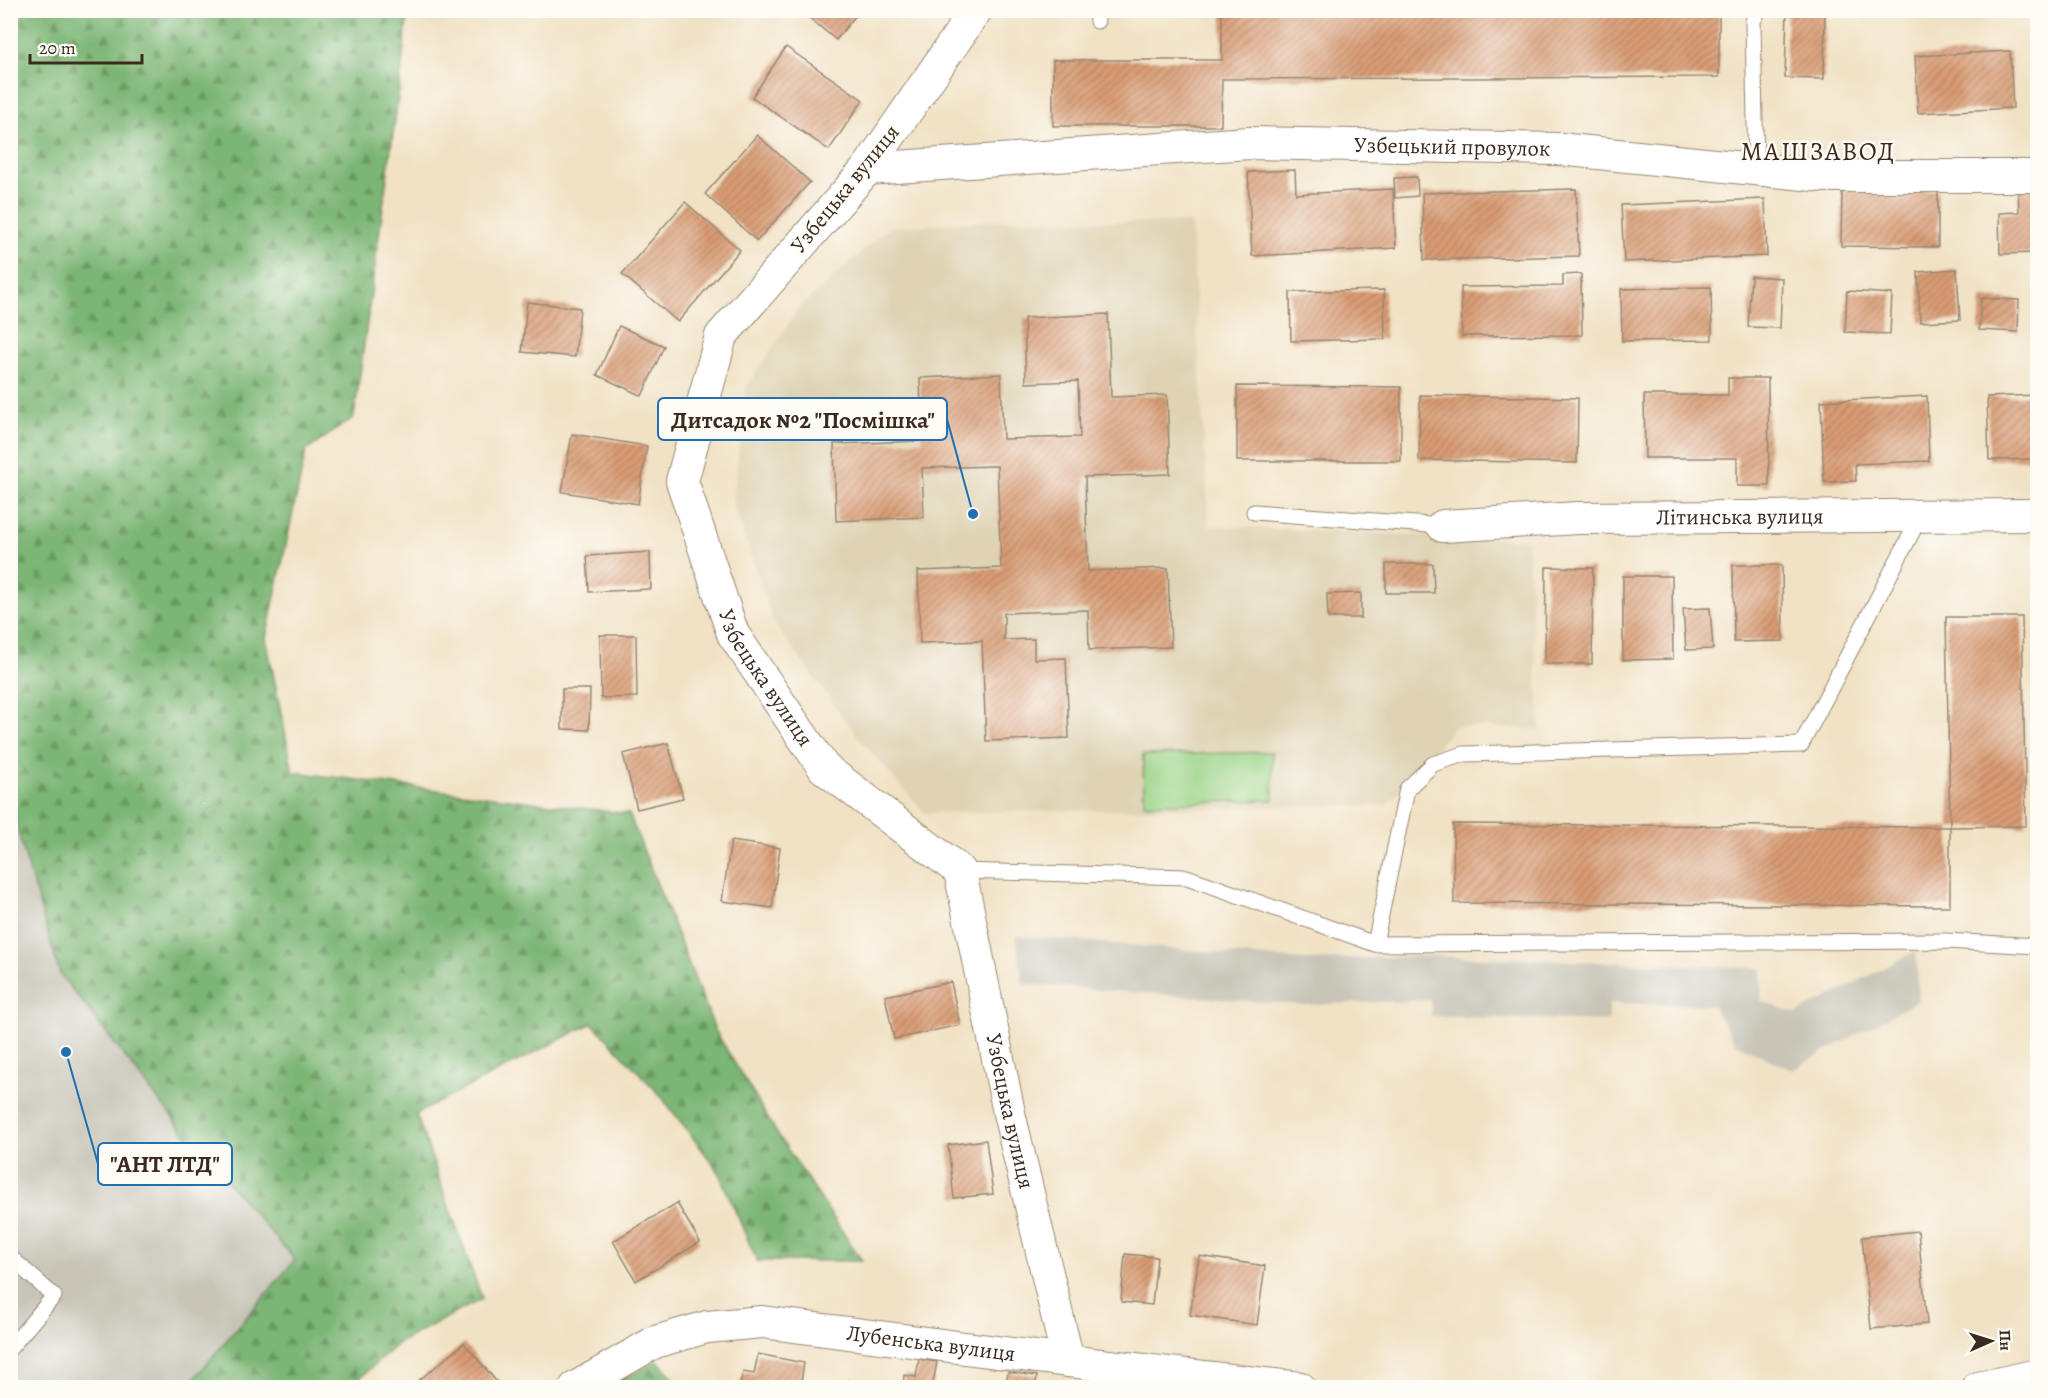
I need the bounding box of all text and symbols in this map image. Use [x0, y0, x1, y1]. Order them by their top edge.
scale bar [30, 27, 142, 65]
text: 20 m [39, 36, 76, 60]
street label: Узбецька вулиця [784, 118, 906, 260]
street label: Узбецький провулок [1354, 130, 1551, 164]
district label: МАШЗАВОД [1740, 134, 1896, 169]
callout: Дитсадок №2 "Посмішка" [658, 398, 947, 440]
text: Дитсадок №2 "Посмішка" [671, 404, 935, 436]
street label: Літинська вулиця [1656, 501, 1824, 532]
street label: Узбецька вулиця [711, 605, 820, 753]
street label: Узбецька вулиця [978, 1031, 1042, 1192]
callout: "АНТ ЛТД" [98, 1143, 232, 1185]
text: "АНТ ЛТД" [110, 1148, 220, 1180]
north arrow [1961, 1311, 2021, 1371]
street label: Лубенська вулиця [845, 1318, 1017, 1369]
text: Пн [1993, 1329, 2017, 1351]

